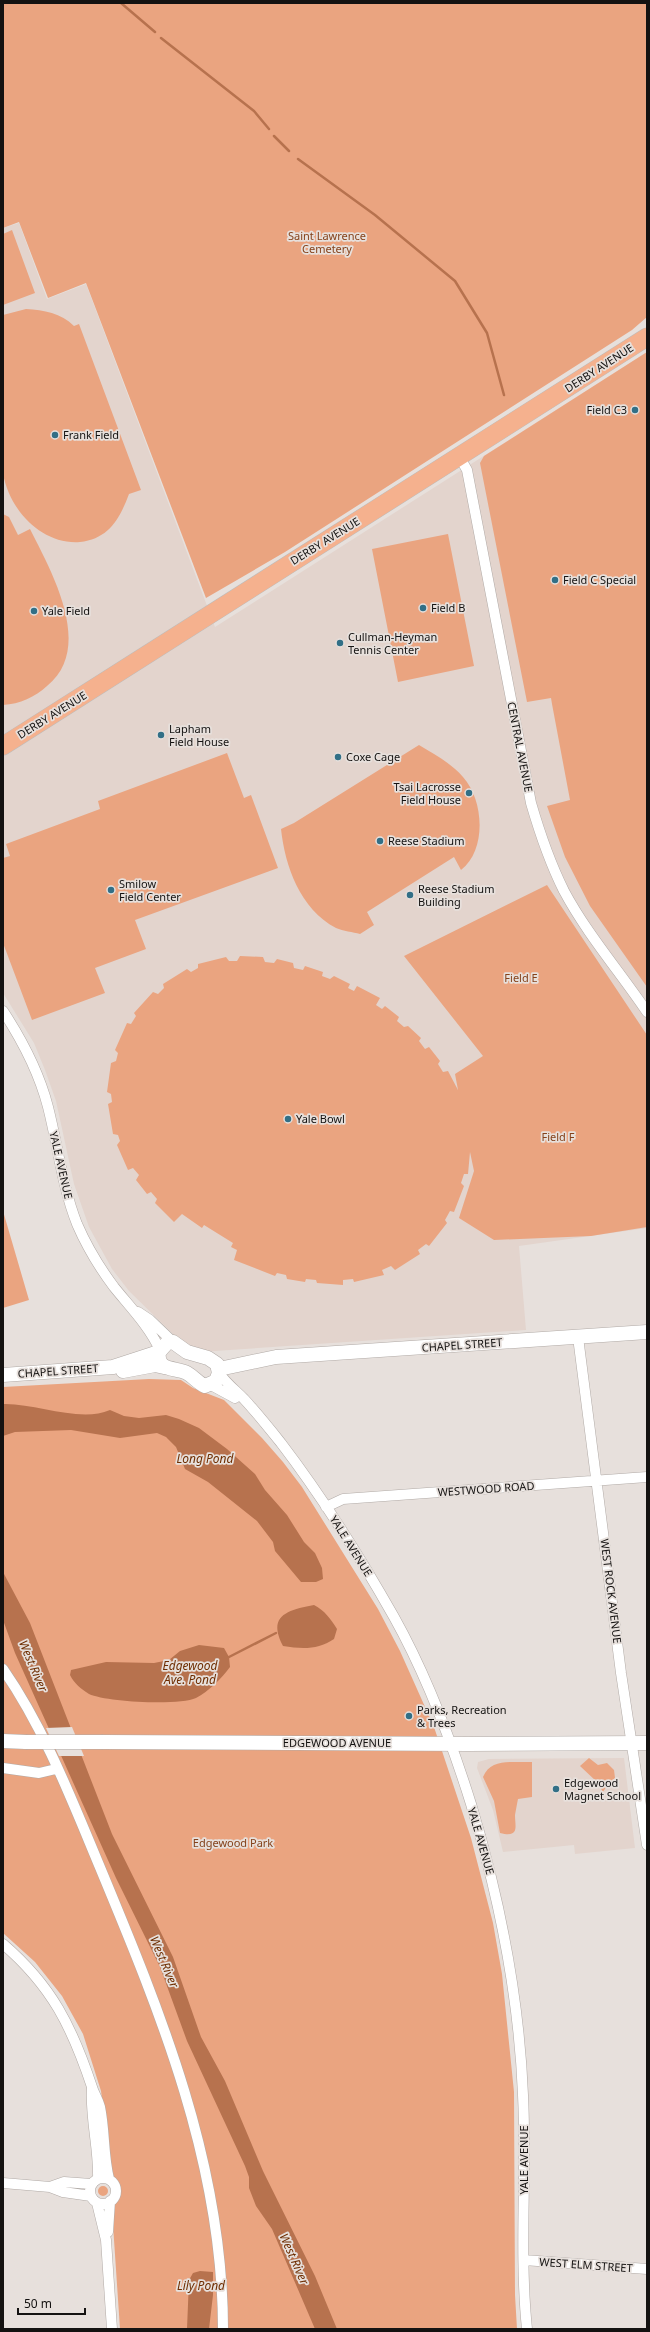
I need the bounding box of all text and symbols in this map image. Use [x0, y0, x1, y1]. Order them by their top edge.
park label: Saint Lawrence Cemetery [288, 228, 366, 256]
street label: DERBY AVENUE [561, 340, 636, 395]
place label: Field C3 [587, 402, 627, 417]
marker: Field C3 [630, 405, 640, 415]
place label: Frank Field [63, 427, 119, 442]
marker: Frank Field [50, 430, 60, 440]
street label: DERBY AVENUE [287, 513, 362, 568]
place label: Field C Special [563, 572, 636, 587]
marker: Field C Special [550, 575, 560, 585]
place label: Field B [431, 600, 465, 615]
place label: Yale Field [42, 603, 90, 618]
marker: Field B [418, 603, 428, 613]
marker: Yale Field [29, 606, 39, 616]
place label: Cullman-Heyman Tennis Center [348, 629, 437, 657]
marker: Cullman-Heyman Tennis Center [335, 638, 345, 648]
street label: DERBY AVENUE [14, 687, 89, 742]
street label: CENTRAL AVENUE [504, 700, 537, 793]
place label: Lapham Field House [169, 721, 229, 749]
marker: Lapham Field House [156, 730, 166, 740]
place label: Coxe Cage [346, 749, 400, 764]
marker: Coxe Cage [333, 752, 343, 762]
place label: Tsai Lacrosse Field House [393, 779, 461, 807]
marker: Tsai Lacrosse Field House [464, 788, 474, 798]
place label: Reese Stadium [388, 833, 464, 848]
marker: Reese Stadium [375, 836, 385, 846]
place label: Smilow Field Center [119, 876, 181, 904]
place label: Reese Stadium Building [418, 881, 494, 909]
marker: Smilow Field Center [106, 885, 116, 895]
marker: Reese Stadium Building [405, 890, 415, 900]
park label: Field E [504, 970, 538, 985]
place label: Yale Bowl [296, 1111, 345, 1126]
marker: Yale Bowl [283, 1114, 293, 1124]
park label: Field F [542, 1129, 575, 1144]
street label: YALE AVENUE [46, 1130, 77, 1200]
street label: CHAPEL STREET [421, 1334, 503, 1355]
street label: CHAPEL STREET [17, 1360, 99, 1381]
water label: Long Pond [177, 1450, 235, 1467]
street label: WESTWOOD ROAD [437, 1478, 535, 1499]
street label: YALE AVENUE [327, 1512, 376, 1579]
street label: WEST ROCK AVENUE [598, 1538, 625, 1644]
water label: West River [15, 1637, 52, 1695]
water label: Edgewood Ave. Pond [163, 1657, 219, 1688]
place label: Parks, Recreation & Trees [417, 1702, 507, 1730]
marker: Parks, Recreation & Trees [404, 1711, 414, 1721]
street label: EDGEWOOD AVENUE [283, 1735, 391, 1750]
place label: Edgewood Magnet School [564, 1775, 641, 1803]
marker: Edgewood Magnet School [551, 1784, 561, 1794]
street label: YALE AVENUE [465, 1806, 498, 1876]
park label: Edgewood Park [193, 1835, 273, 1850]
water label: West River [146, 1933, 183, 1991]
street label: YALE AVENUE [516, 2125, 531, 2195]
water label: West River [276, 2230, 314, 2288]
street label: WEST ELM STREET [539, 2254, 633, 2275]
water label: Lily Pond [177, 2277, 226, 2294]
scale bar [18, 2290, 85, 2316]
text: 50 m [24, 2295, 52, 2312]

